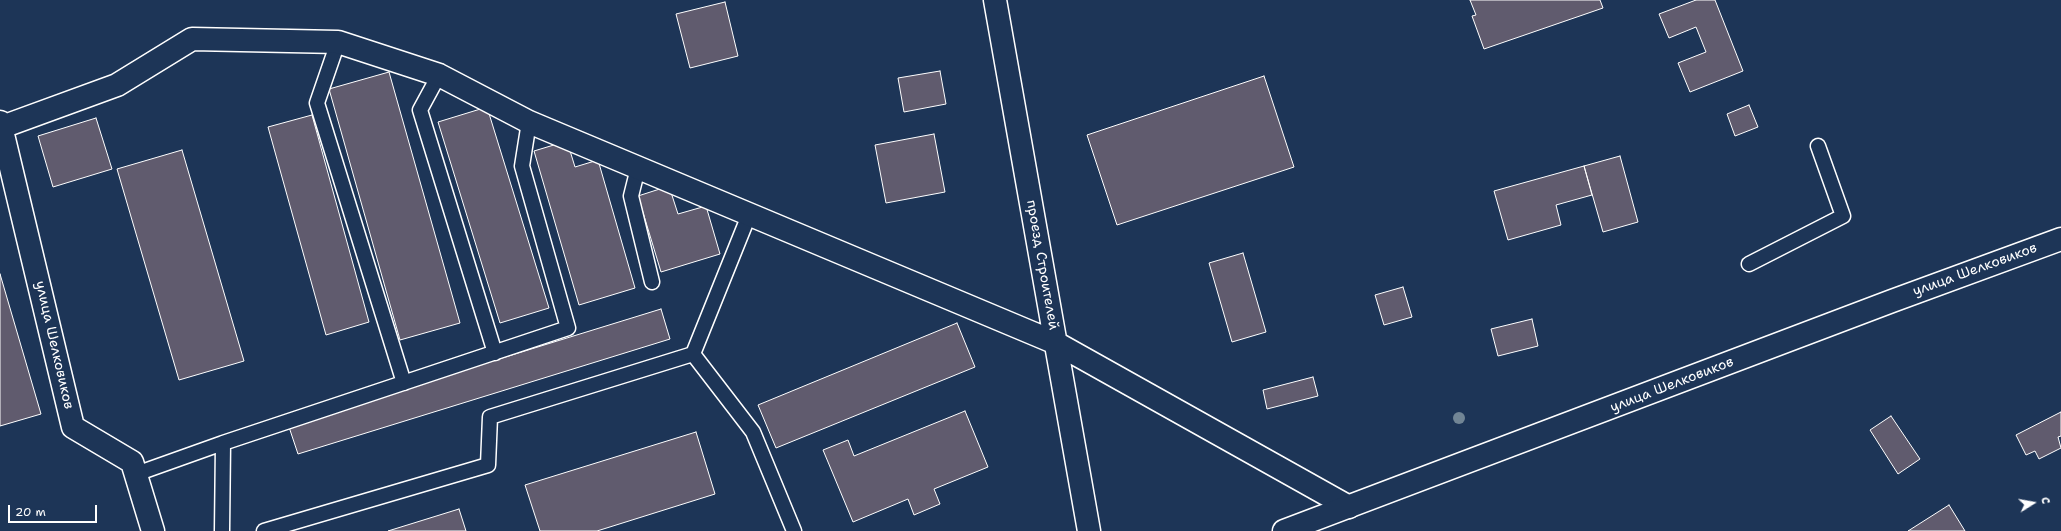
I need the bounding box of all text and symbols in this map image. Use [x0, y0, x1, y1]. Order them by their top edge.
street label: проезд Строителей [1022, 199, 1062, 331]
street label: улица Шелковиков [1911, 240, 2039, 300]
street label: улица Шелковиков [31, 279, 77, 411]
street label: улица Шелковиков [1608, 354, 1736, 416]
north arrow [2013, 483, 2053, 523]
text: С [2037, 496, 2053, 505]
scale bar [10, 497, 99, 523]
text: 20 m [15, 504, 46, 520]

